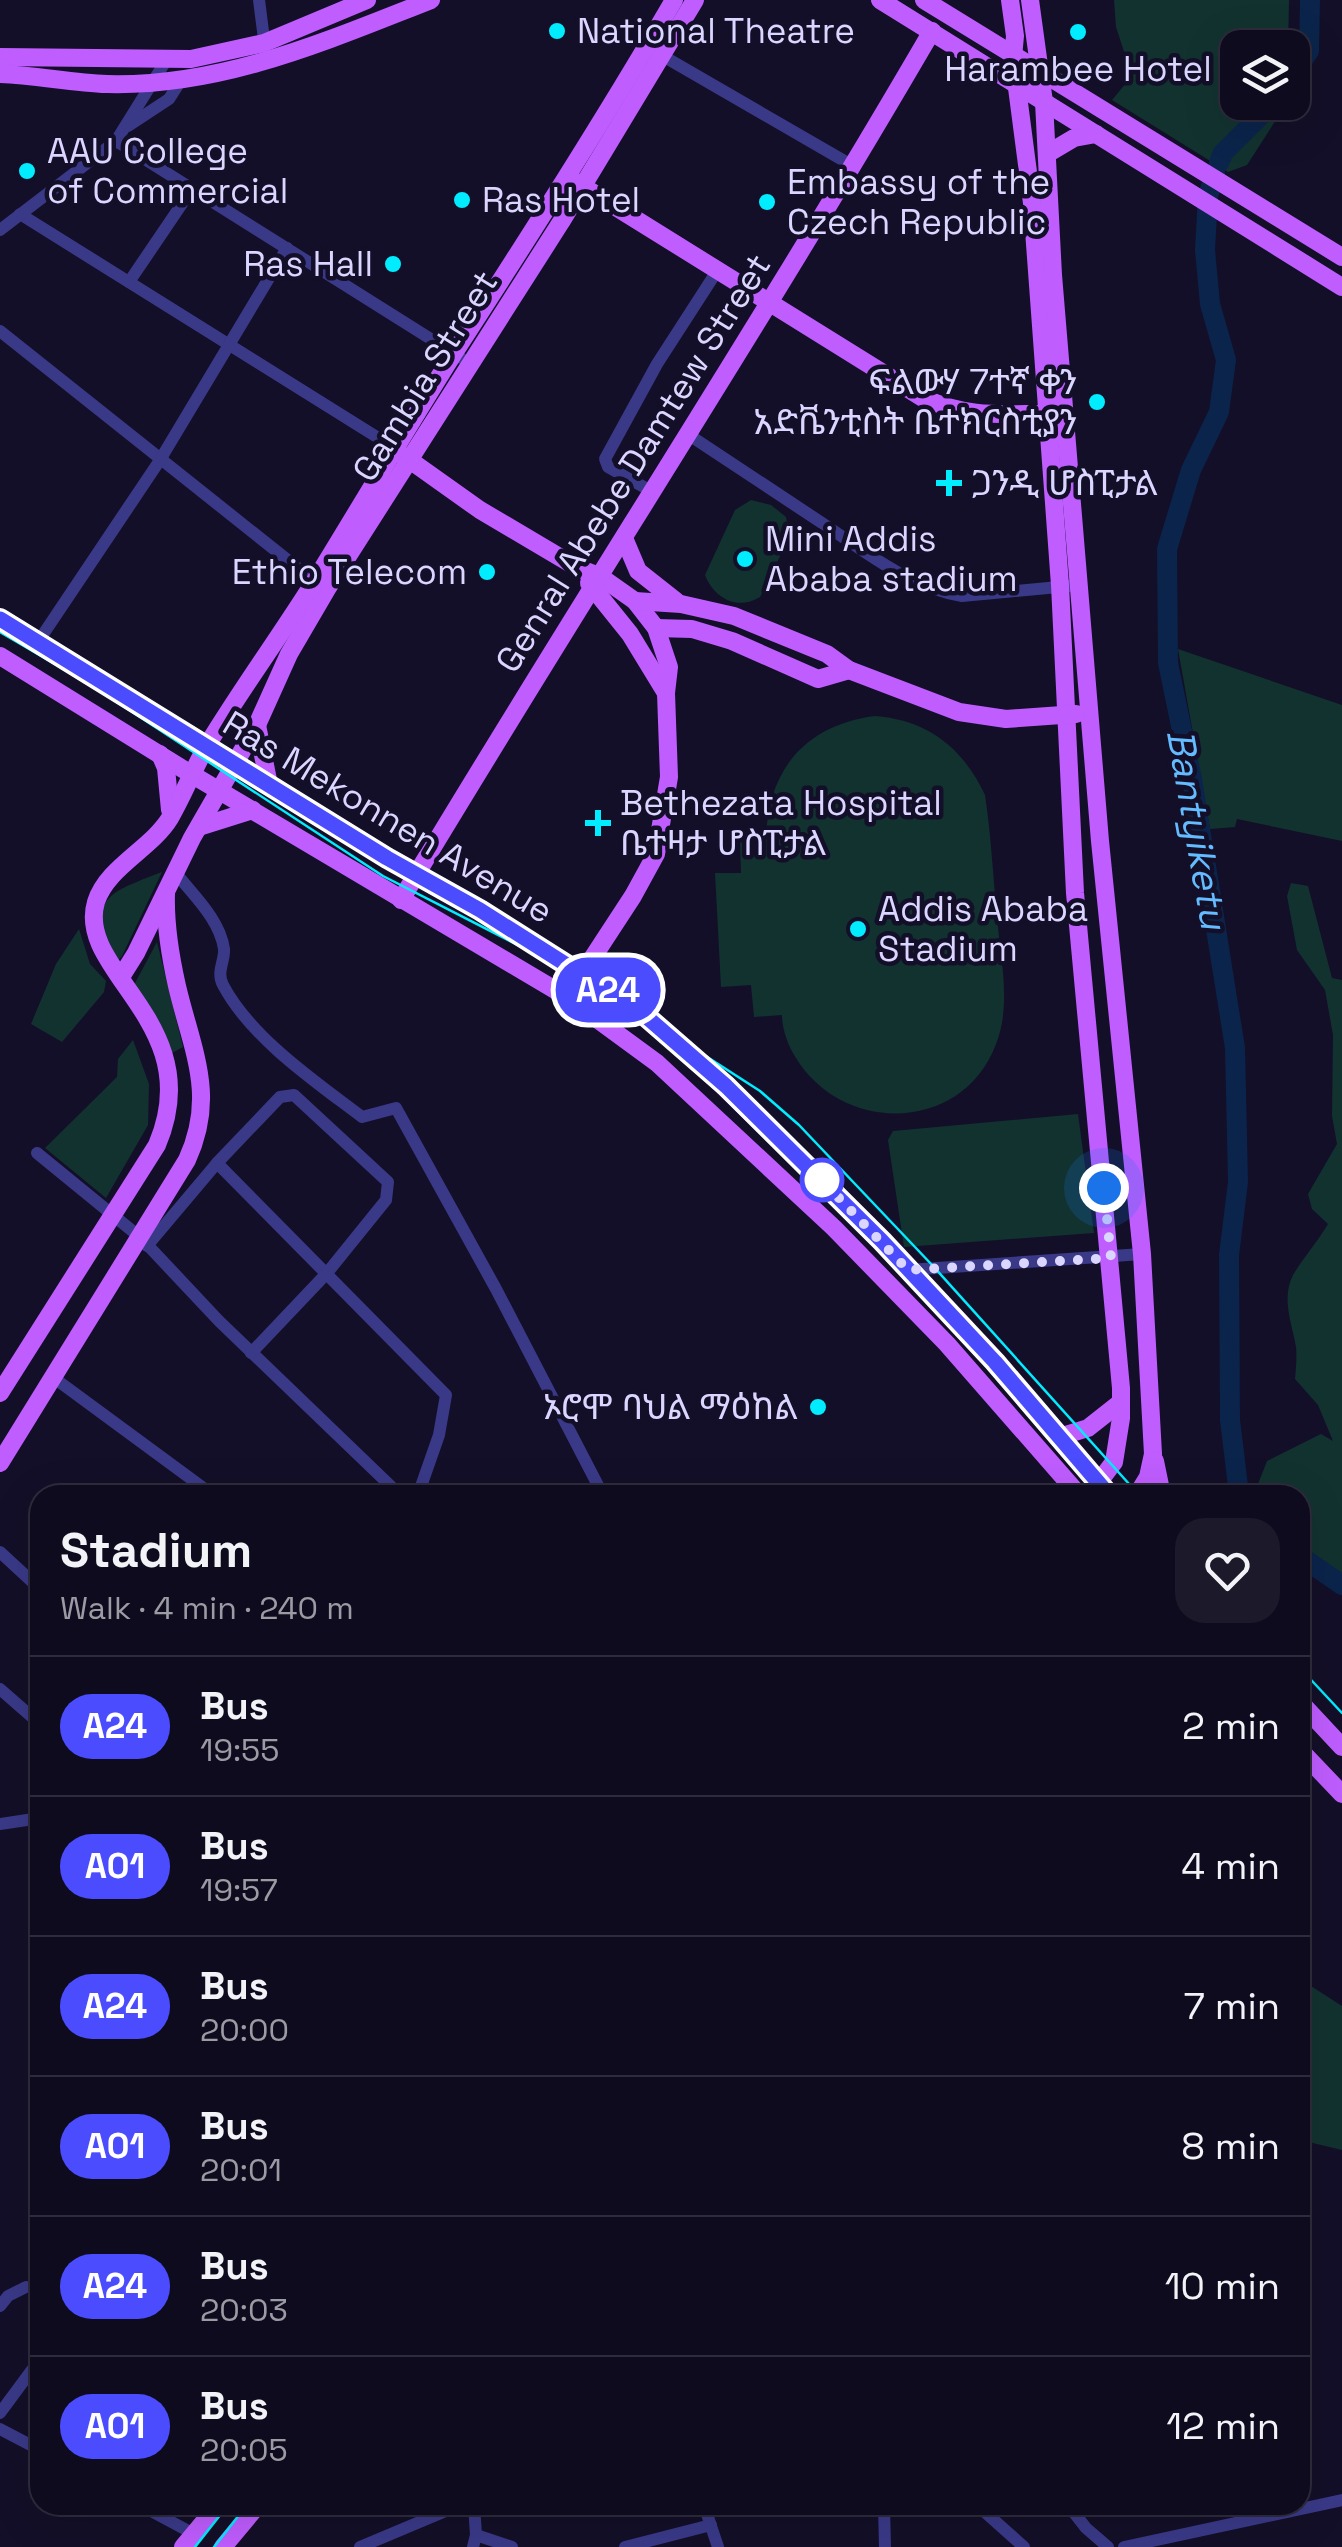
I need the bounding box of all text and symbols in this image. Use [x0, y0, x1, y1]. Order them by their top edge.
place label: National Theatre [577, 9, 855, 53]
marker: National Theatre [546, 20, 568, 42]
marker: Harambee Hotel [1067, 21, 1089, 43]
map controls [1220, 30, 1310, 120]
button: layers [1220, 30, 1310, 120]
place label: Harambee Hotel [944, 47, 1212, 91]
place label: AAU College of Commercial [47, 129, 288, 213]
marker: AAU College of Commercial [16, 160, 38, 182]
place label: Embassy of the Czech Republic [787, 160, 1050, 244]
place label: Ras Hotel [482, 178, 640, 222]
marker: Ras Hotel [451, 189, 473, 211]
marker: Embassy of the Czech Republic [756, 191, 778, 213]
place label: Ras Hall [243, 242, 373, 286]
street label: Genral Abebe Damtew Street [486, 246, 780, 680]
marker: Ras Hall [382, 253, 404, 275]
street label: Gambia Street [343, 262, 507, 490]
place label: ፍልውሃ 7ተኛ ቀን አድቬንቲስት ቤተክርስቲያን [753, 360, 1077, 444]
marker: ፍልውሃ 7ተኛ ቀን አድቬንቲስት ቤተክርስቲያን [1086, 391, 1108, 413]
place label: ጋንዲ ሆስፒታል [972, 461, 1158, 505]
marker: ጋንዲ ሆስፒታል [936, 470, 962, 496]
place label: Mini Addis Ababa stadium [765, 517, 1018, 601]
marker: Mini Addis Ababa stadium [734, 548, 756, 570]
place label: Ethio Telecom [232, 550, 467, 594]
marker: Ethio Telecom [476, 561, 498, 583]
street label: Ras Mekonnen Avenue [215, 701, 561, 933]
water label: Bantyiketu [1156, 726, 1238, 934]
place label: Bethezata Hospital ቤተዛታ ሆስፒታል [620, 781, 942, 865]
marker: Bethezata Hospital ቤተዛታ ሆስፒታል [585, 810, 611, 836]
place label: Addis Ababa Stadium [878, 887, 1088, 971]
marker: Addis Ababa Stadium [847, 918, 869, 940]
line badge: A24 [550, 958, 666, 1022]
text: A24 [576, 968, 640, 1012]
unlabelled marker [801, 1159, 843, 1201]
your location [1079, 1163, 1129, 1213]
place label: ኦሮሞ ባህል ማዕከል [543, 1385, 798, 1429]
marker: ኦሮሞ ባህል ማዕከል [807, 1396, 829, 1418]
button: heart [1175, 1518, 1280, 1623]
text: Stadium [60, 1520, 252, 1581]
text: Walk · 4 min · 240 m [60, 1588, 354, 1628]
text: Bus [200, 1682, 269, 1730]
text: 2 min [1182, 1702, 1280, 1750]
text: A24 [83, 1704, 147, 1748]
text: 19:55 [200, 1730, 279, 1770]
text: Bus [200, 1822, 269, 1870]
text: 4 min [1181, 1842, 1280, 1890]
text: A01 [85, 1844, 145, 1888]
text: 19:57 [200, 1870, 278, 1910]
text: Bus [200, 1962, 269, 2010]
text: 7 min [1184, 1982, 1280, 2030]
text: A24 [83, 1984, 147, 2028]
text: 20:00 [200, 2010, 289, 2050]
text: Bus [200, 2102, 269, 2150]
text: 8 min [1181, 2122, 1280, 2170]
text: A01 [85, 2124, 145, 2168]
text: 20:01 [200, 2150, 282, 2190]
text: Bus [200, 2242, 269, 2290]
text: 10 min [1165, 2262, 1280, 2310]
text: A24 [83, 2264, 147, 2308]
text: 20:03 [200, 2290, 288, 2330]
text: Bus [200, 2382, 269, 2430]
text: 12 min [1166, 2402, 1280, 2450]
text: A01 [85, 2404, 145, 2448]
text: 20:05 [200, 2430, 288, 2470]

